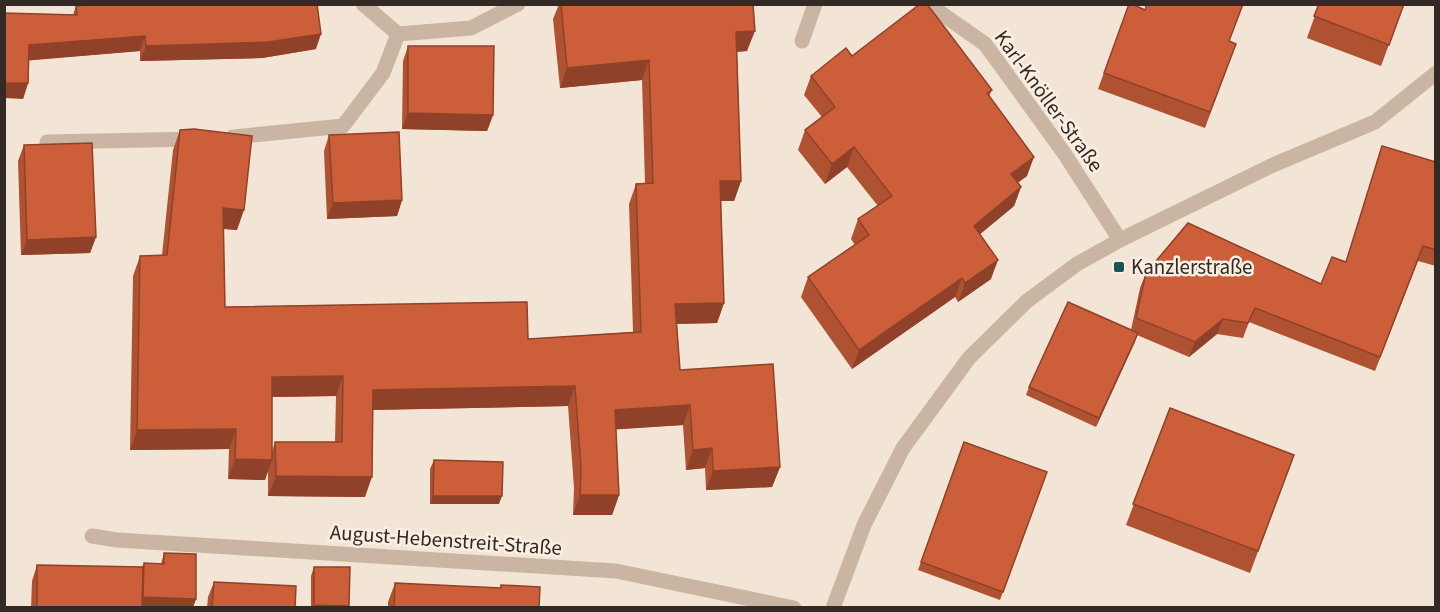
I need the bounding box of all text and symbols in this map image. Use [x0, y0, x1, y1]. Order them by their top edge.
street label: Karl-Knöller-Straße [987, 24, 1111, 178]
place label: Kanzlerstraße [1131, 252, 1253, 282]
marker: Kanzlerstraße [1112, 260, 1126, 274]
street label: August-Hebenstreit-Straße [329, 517, 563, 563]

